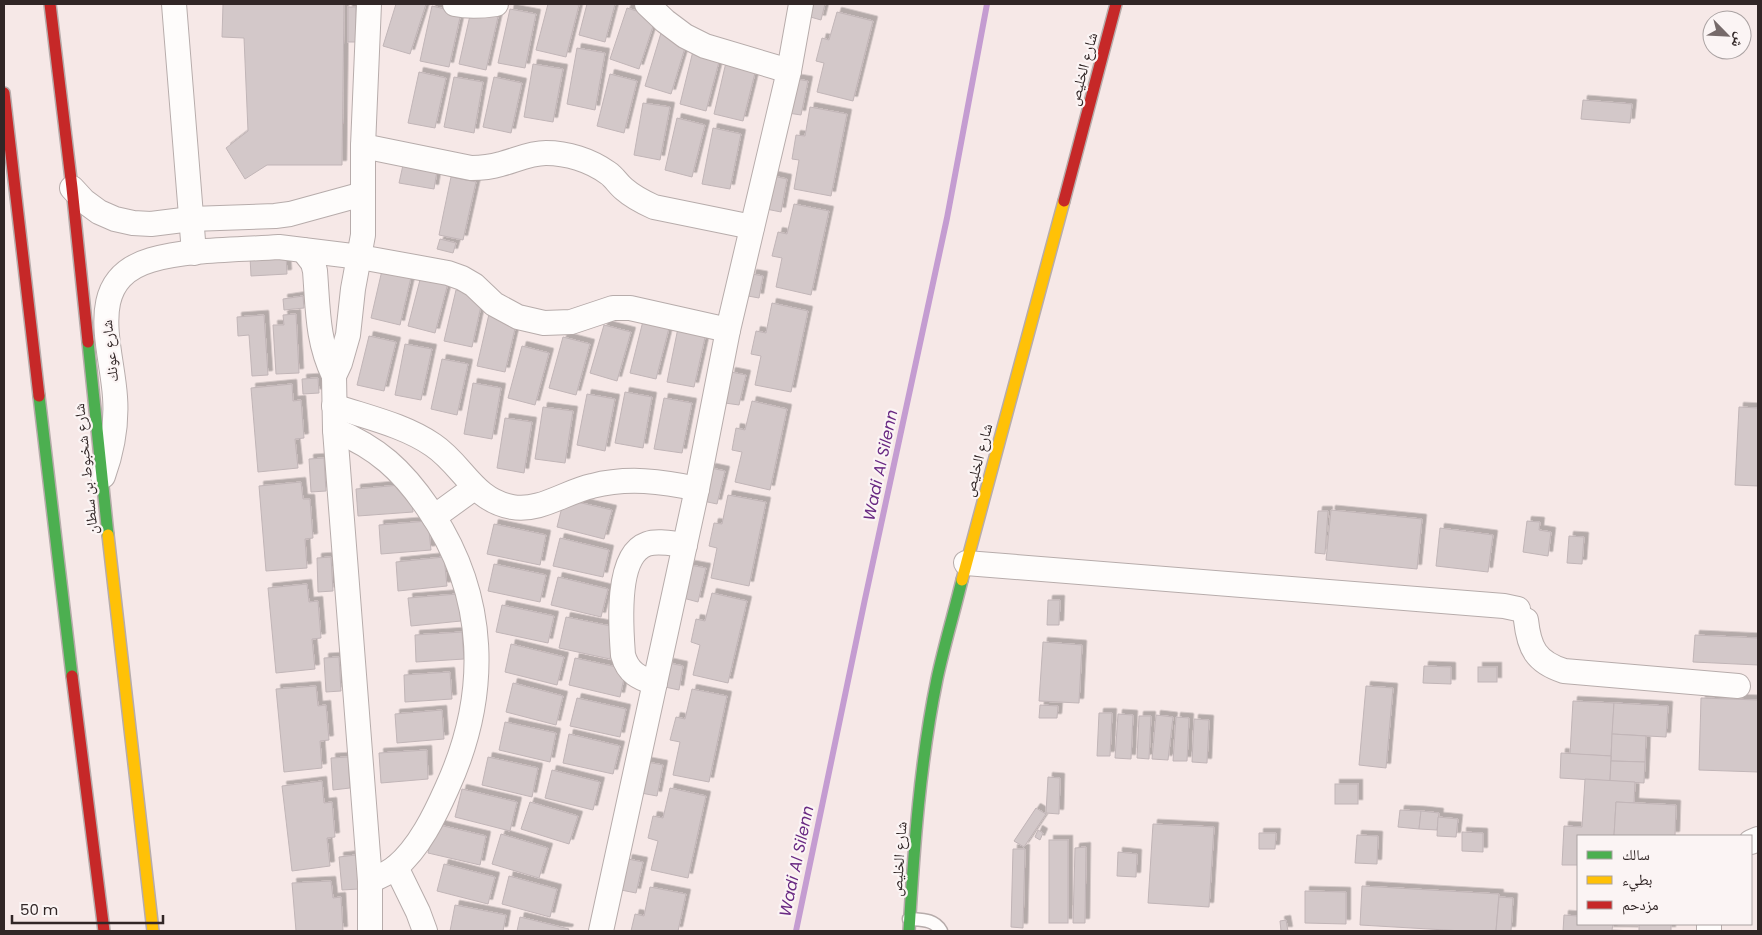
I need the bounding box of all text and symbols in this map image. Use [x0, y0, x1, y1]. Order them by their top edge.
north arrow [1702, 10, 1752, 60]
text: ش [1727, 29, 1751, 51]
street label: شارع الخليص [1063, 30, 1102, 108]
street label: شارع عونك [96, 319, 123, 383]
street label: شارع شخبوط بن سلطان [68, 402, 103, 536]
water label: Wadi Al Silenn [857, 407, 903, 523]
street label: شارع الخليص [958, 421, 997, 499]
water label: Wadi Al Silenn [773, 803, 819, 919]
street label: شارع الخليص [885, 821, 912, 897]
legend [1577, 835, 1752, 925]
text: سالك [1622, 844, 1650, 865]
text: بطيء [1622, 869, 1652, 892]
scale bar [12, 892, 164, 924]
text: مزدحم [1622, 894, 1659, 915]
text: 50 m [20, 899, 58, 920]

